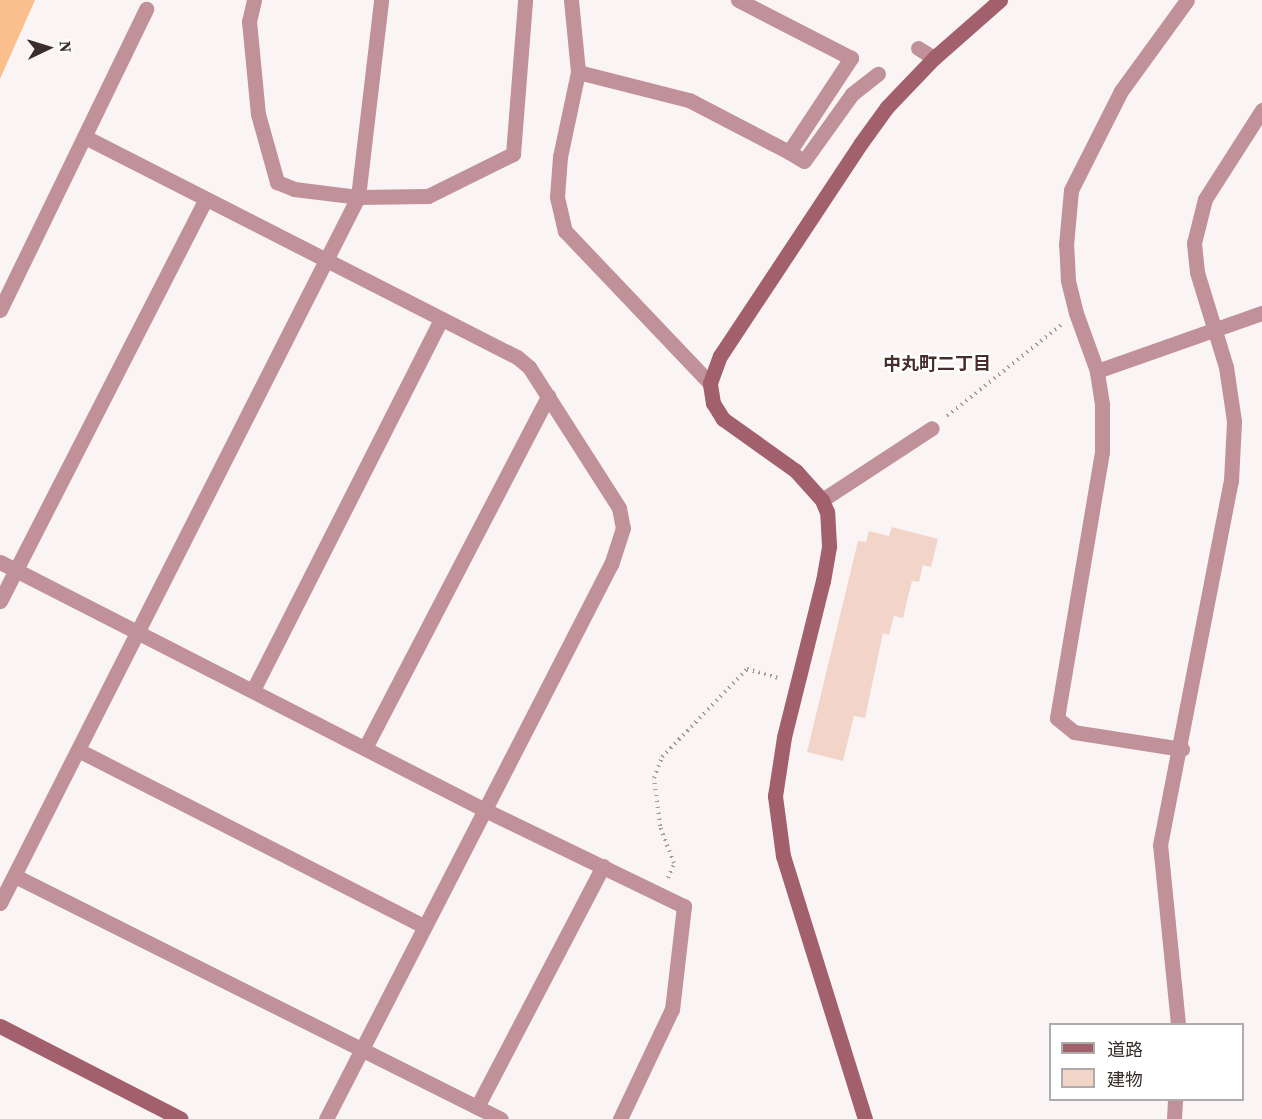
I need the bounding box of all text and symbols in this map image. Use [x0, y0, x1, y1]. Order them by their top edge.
north arrow [18, 18, 78, 78]
text: N [55, 40, 77, 53]
district label: 中丸町二丁目 [883, 353, 991, 375]
legend [1049, 1023, 1244, 1101]
text: 道路 [1107, 1037, 1143, 1062]
text: 建物 [1107, 1067, 1143, 1092]

